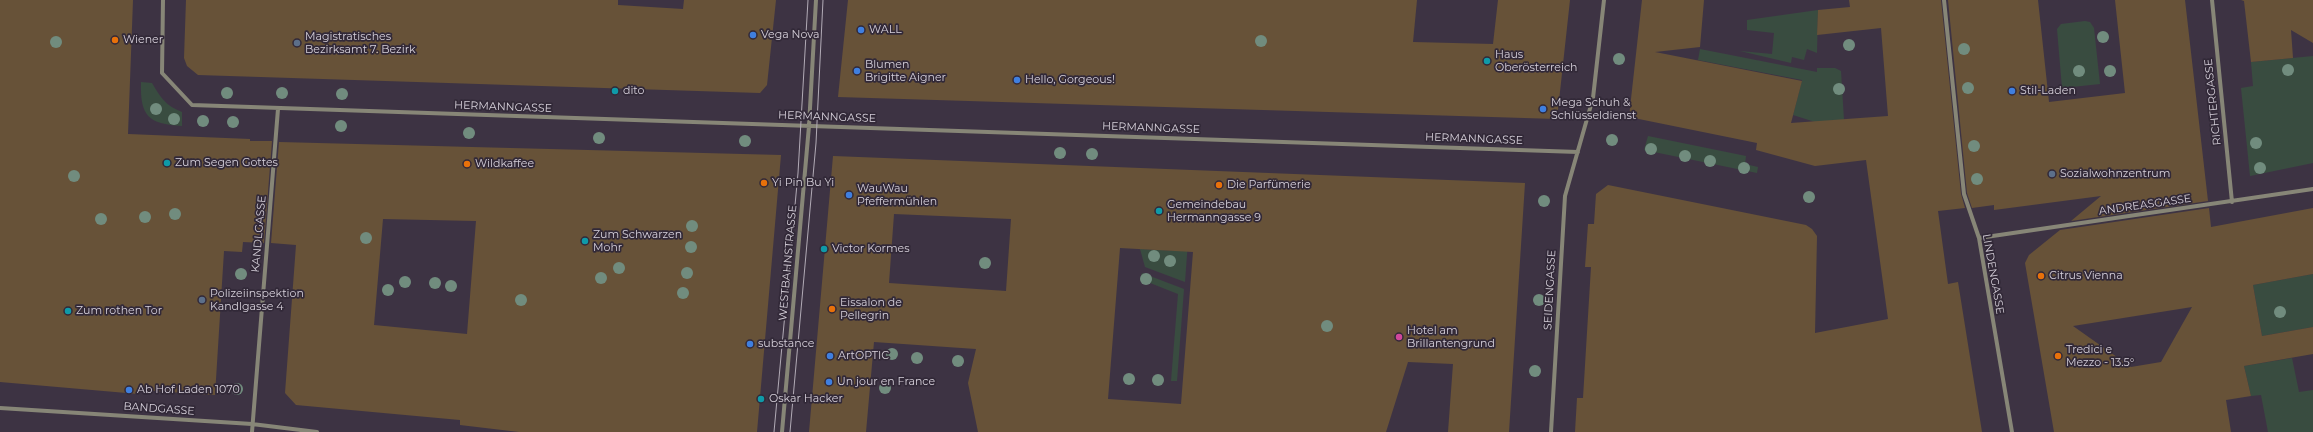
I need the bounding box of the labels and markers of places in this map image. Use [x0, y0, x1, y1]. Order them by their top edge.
place label: WALL [869, 23, 902, 37]
marker: WALL [856, 25, 866, 35]
place label: Vega Nova [761, 28, 820, 42]
place label: Magistratisches Bezirksamt 7. Bezirk [305, 30, 416, 56]
marker: Vega Nova [748, 30, 758, 40]
place label: Wiener [123, 33, 163, 47]
marker: Wiener [110, 35, 120, 45]
marker: Magistratisches Bezirksamt 7. Bezirk [292, 38, 302, 48]
place label: Haus Oberösterreich [1495, 48, 1578, 74]
marker: Haus Oberösterreich [1482, 56, 1492, 66]
place label: Blumen Brigitte Aigner [865, 58, 946, 84]
marker: Blumen Brigitte Aigner [852, 66, 862, 76]
place label: Hello, Gorgeous! [1025, 73, 1115, 87]
marker: Hello, Gorgeous! [1012, 75, 1022, 85]
place label: dito [623, 84, 644, 98]
place label: Stil-Laden [2020, 84, 2076, 98]
marker: dito [610, 86, 620, 96]
marker: Stil-Laden [2007, 86, 2017, 96]
place label: Mega Schuh & Schlüsseldienst [1551, 96, 1636, 122]
marker: Mega Schuh & Schlüsseldienst [1538, 104, 1548, 114]
place label: Zum Segen Gottes [175, 156, 278, 170]
place label: Wildkaffee [475, 157, 534, 171]
marker: Zum Segen Gottes [162, 158, 172, 168]
marker: Wildkaffee [462, 159, 472, 169]
place label: Sozialwohnzentrum [2060, 167, 2170, 181]
marker: Sozialwohnzentrum [2047, 169, 2057, 179]
place label: Yi Pin Bu Yi [772, 176, 834, 190]
marker: Yi Pin Bu Yi [759, 178, 769, 188]
place label: Die Parfümerie [1227, 178, 1311, 192]
marker: Die Parfümerie [1214, 180, 1224, 190]
place label: WauWau Pfeffermühlen [857, 182, 937, 208]
marker: WauWau Pfeffermühlen [844, 190, 854, 200]
place label: Gemeindebau Hermanngasse 9 [1167, 198, 1261, 224]
marker: Gemeindebau Hermanngasse 9 [1154, 206, 1164, 216]
place label: Zum Schwarzen Mohr [593, 228, 682, 254]
marker: Zum Schwarzen Mohr [580, 236, 590, 246]
place label: Victor Kormes [832, 242, 910, 256]
marker: Victor Kormes [819, 244, 829, 254]
place label: Citrus Vienna [2049, 269, 2123, 283]
marker: Citrus Vienna [2036, 271, 2046, 281]
place label: Polizeiinspektion Kandlgasse 4 [210, 287, 304, 313]
marker: Polizeiinspektion Kandlgasse 4 [197, 295, 207, 305]
place label: Eissalon de Pellegrin [840, 296, 902, 322]
place label: Zum rothen Tor [76, 304, 162, 318]
marker: Eissalon de Pellegrin [827, 304, 837, 314]
marker: Zum rothen Tor [63, 306, 73, 316]
place label: Hotel am Brillantengrund [1407, 324, 1495, 350]
marker: Hotel am Brillantengrund [1394, 332, 1404, 342]
place label: substance [758, 337, 814, 351]
marker: substance [745, 339, 755, 349]
place label: Tredici e Mezzo - 13.5° [2066, 343, 2134, 369]
place label: ArtOPTIC [838, 349, 889, 363]
marker: ArtOPTIC [825, 351, 835, 361]
marker: Tredici e Mezzo - 13.5° [2053, 351, 2063, 361]
place label: Un jour en France [837, 375, 935, 389]
marker: Un jour en France [824, 377, 834, 387]
place label: Ab Hof Laden 1070 [137, 383, 240, 397]
marker: Ab Hof Laden 1070 [124, 385, 134, 395]
place label: Oskar Hacker [769, 392, 843, 406]
marker: Oskar Hacker [756, 394, 766, 404]

